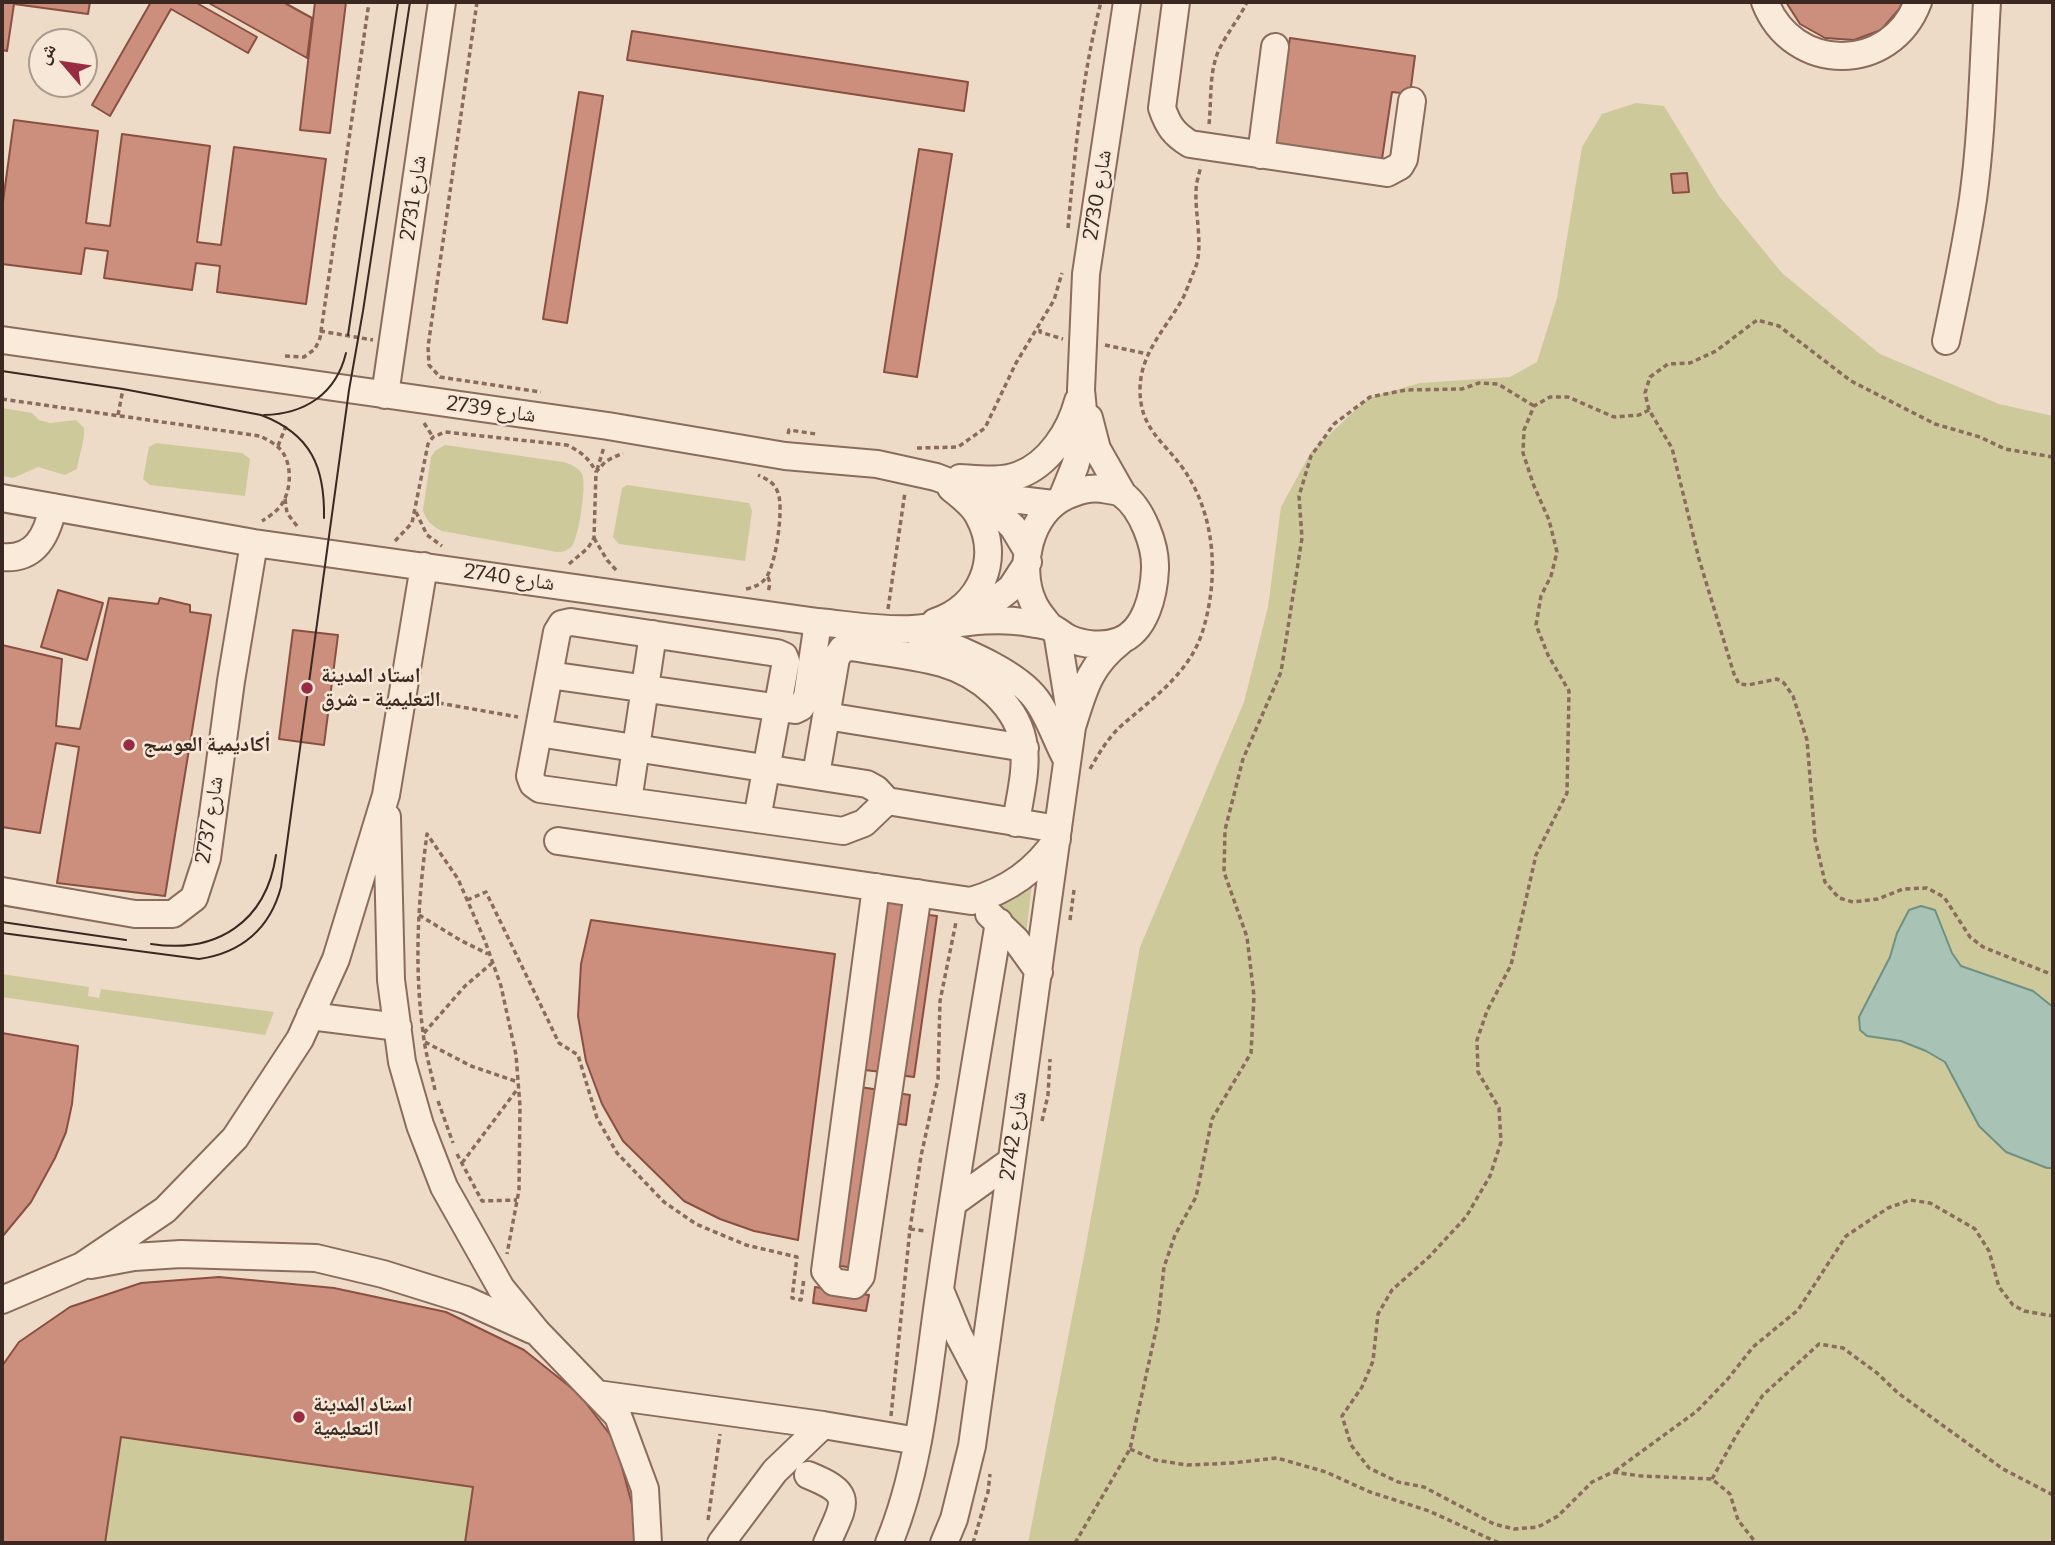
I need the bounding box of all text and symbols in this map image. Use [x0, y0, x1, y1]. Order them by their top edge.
north arrow [28, 28, 98, 98]
text: ش [31, 39, 61, 68]
street label: شارع 2730 [1078, 148, 1118, 242]
street label: شارع 2731 [396, 154, 432, 242]
street label: شارع 2739 [445, 391, 537, 429]
street label: شارع 2740 [462, 559, 556, 597]
place label: استاد المدينة التعليمية - شرق [321, 663, 441, 713]
marker: استاد المدينة التعليمية - شرق [299, 680, 315, 696]
place label: أكاديمية العوسج [143, 732, 271, 758]
marker: أكاديمية العوسج [121, 737, 137, 753]
street label: شارع 2737 [191, 775, 229, 865]
street label: شارع 2742 [995, 1090, 1033, 1182]
place label: استاد المدينة التعليمية [313, 1392, 413, 1442]
marker: استاد المدينة التعليمية [291, 1409, 307, 1425]

